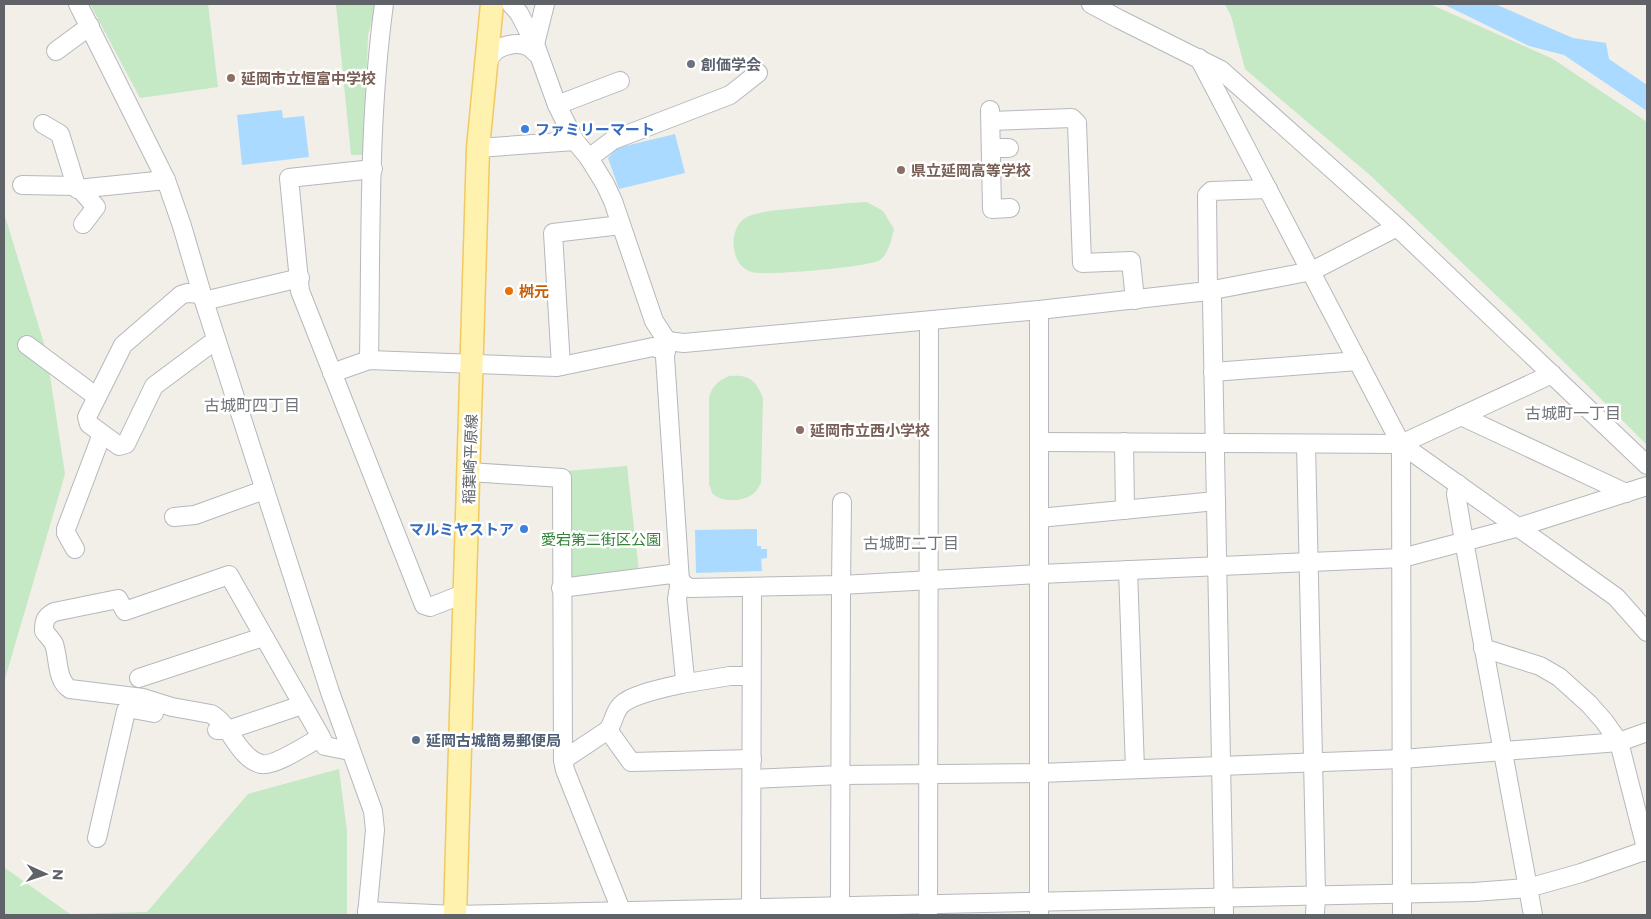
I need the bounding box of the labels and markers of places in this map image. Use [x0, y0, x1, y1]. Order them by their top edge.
place label: 創価学会 [701, 55, 761, 74]
marker: 創価学会 [685, 58, 697, 70]
place label: 延岡市立恒富中学校 [241, 69, 376, 88]
marker: 延岡市立恒富中学校 [225, 72, 237, 84]
place label: ファミリーマート [535, 120, 655, 139]
marker: ファミリーマート [519, 123, 531, 135]
place label: 県立延岡高等学校 [911, 161, 1031, 180]
marker: 県立延岡高等学校 [895, 164, 907, 176]
place label: 桝元 [519, 282, 549, 301]
marker: 桝元 [503, 285, 515, 297]
place label: 延岡市立西小学校 [810, 421, 930, 440]
marker: 延岡市立西小学校 [794, 424, 806, 436]
place label: マルミヤストア [409, 520, 514, 539]
marker: マルミヤストア [518, 523, 530, 535]
place label: 延岡古城簡易郵便局 [426, 731, 561, 750]
marker: 延岡古城簡易郵便局 [410, 734, 422, 746]

